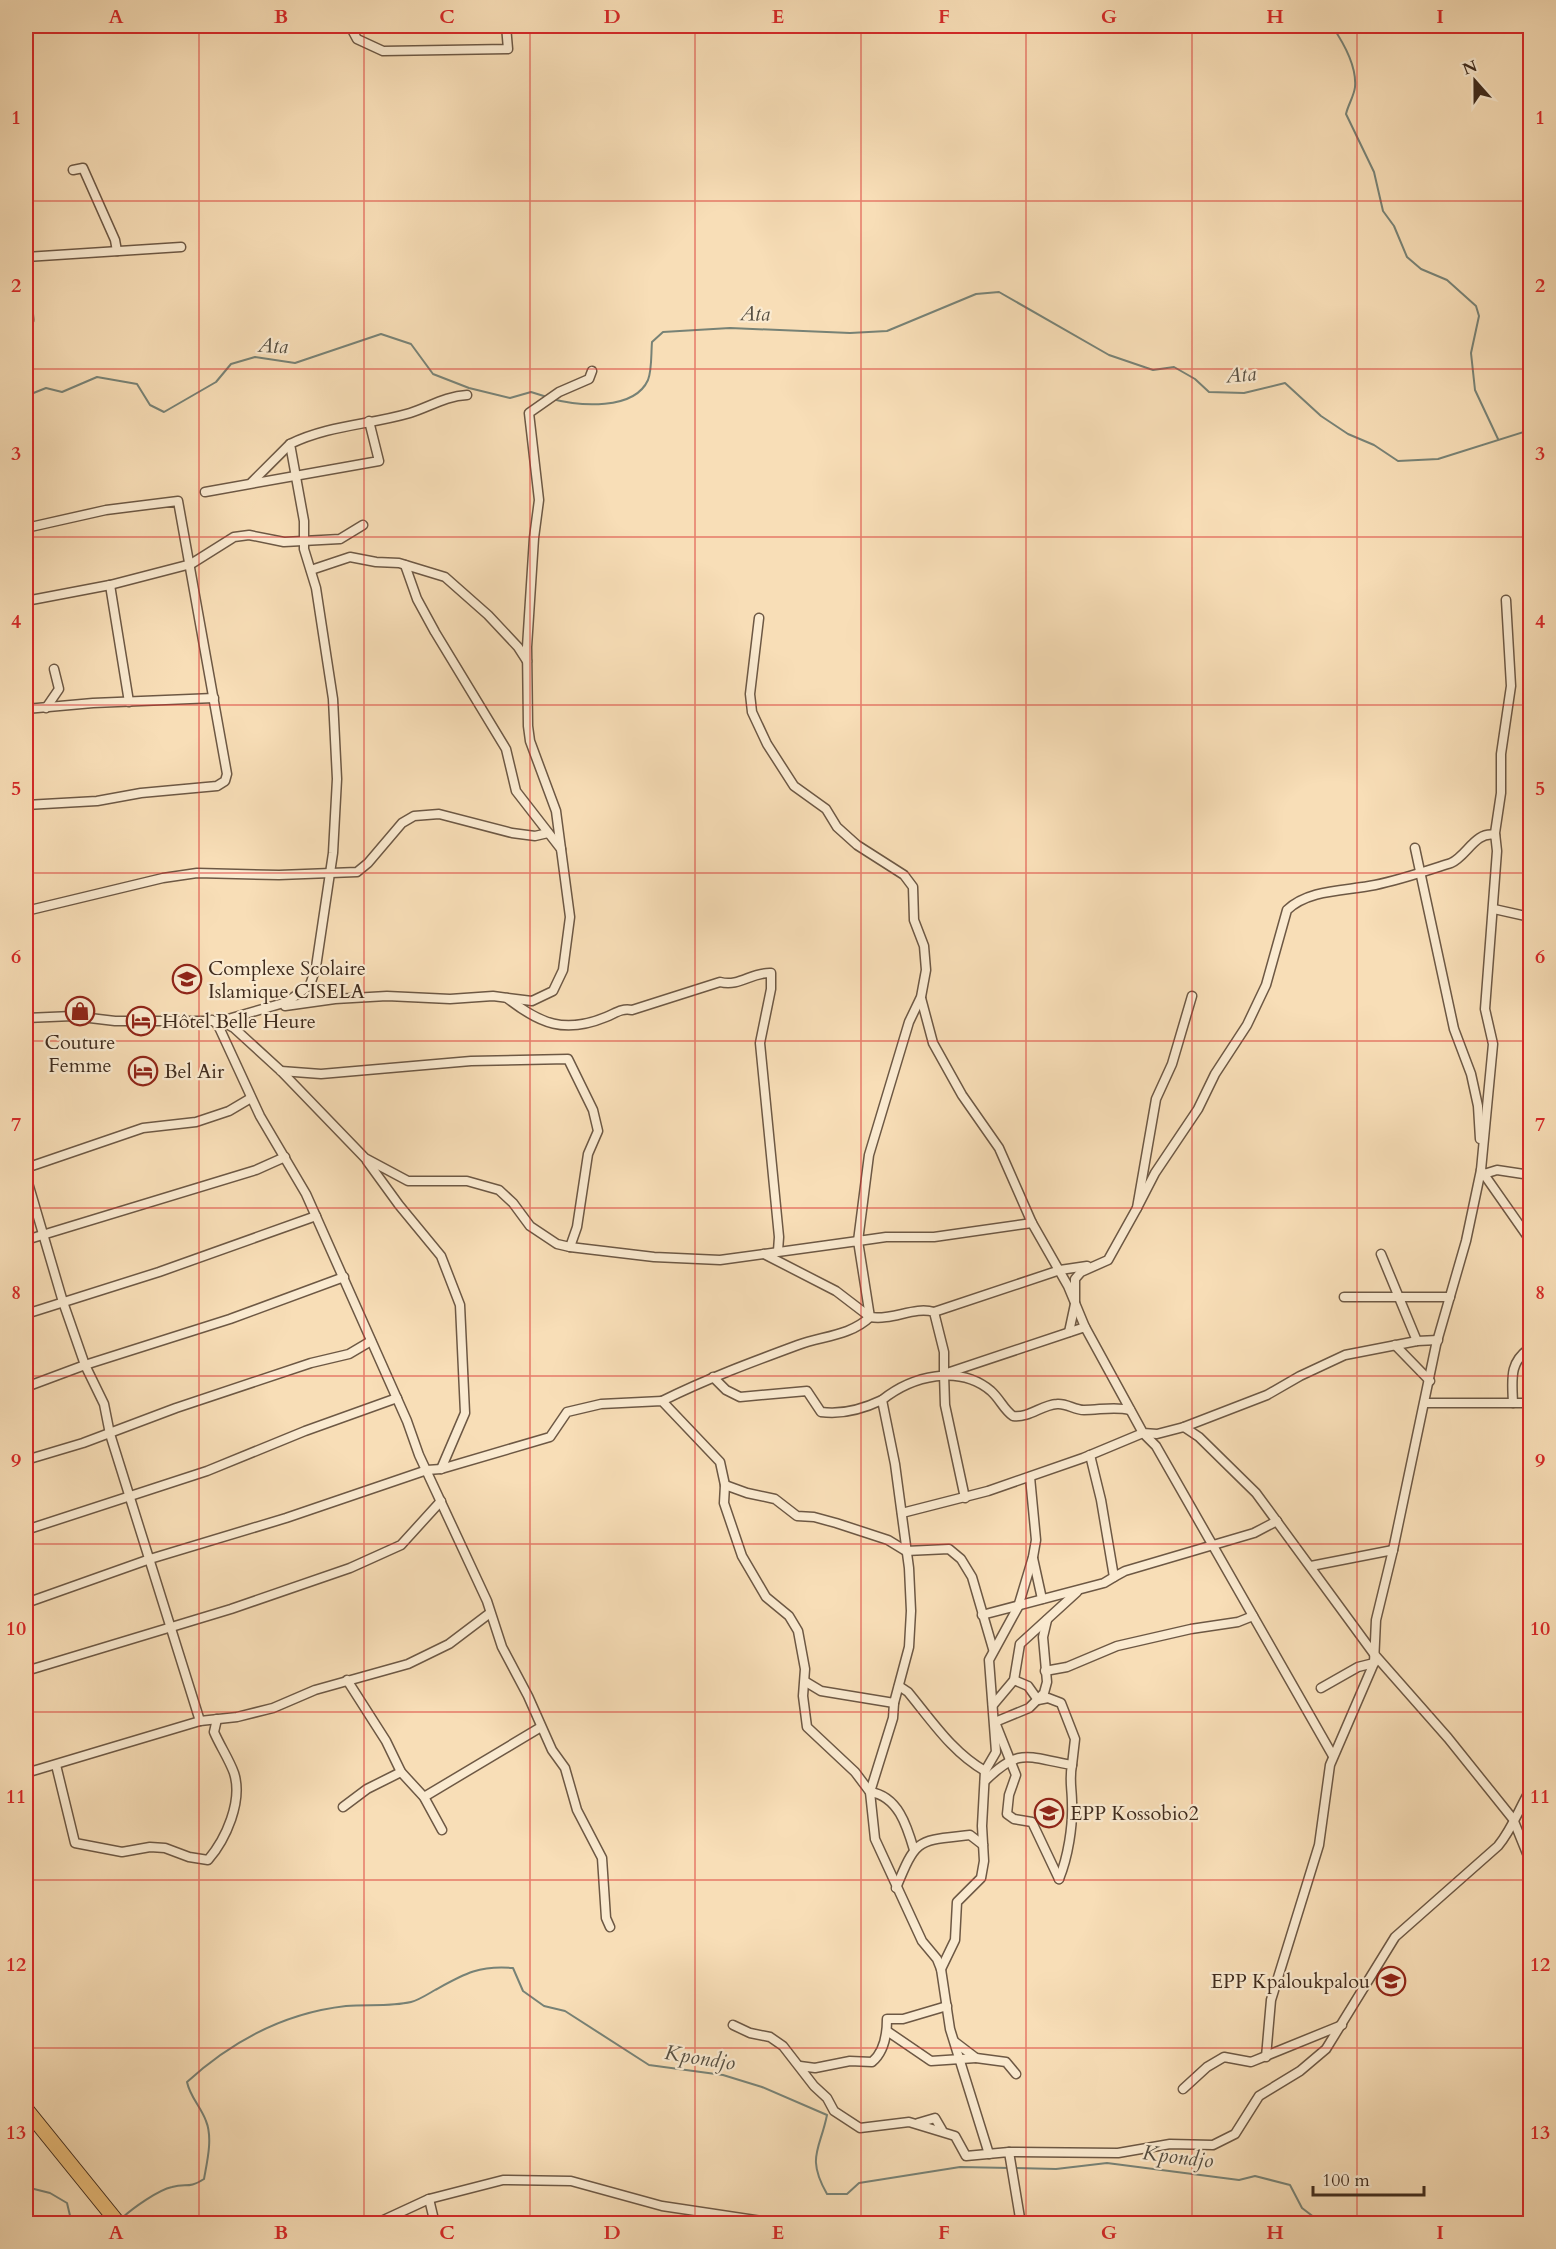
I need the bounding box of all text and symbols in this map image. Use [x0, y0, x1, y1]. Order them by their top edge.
text: A [108, 3, 124, 30]
text: B [274, 3, 288, 30]
text: C [439, 3, 455, 30]
text: D [603, 3, 621, 30]
text: E [772, 3, 784, 30]
text: F [938, 3, 950, 30]
text: G [1101, 3, 1117, 30]
text: H [1266, 3, 1284, 30]
text: I [1436, 3, 1444, 30]
north arrow [1445, 51, 1505, 111]
text: N [1460, 55, 1481, 81]
text: 1 [11, 104, 21, 131]
text: 1 [1535, 104, 1545, 131]
text: 2 [11, 272, 21, 299]
text: 2 [1535, 272, 1545, 299]
water label: Ata [738, 299, 771, 329]
water label: Ata [256, 331, 289, 361]
water label: Ata [1224, 359, 1257, 391]
text: 3 [11, 440, 21, 467]
text: 3 [1535, 440, 1545, 467]
text: 4 [11, 608, 21, 635]
text: 4 [1535, 608, 1545, 635]
text: 5 [11, 775, 21, 802]
text: 5 [1535, 775, 1545, 802]
text: 6 [11, 943, 21, 970]
text: 6 [1535, 943, 1545, 970]
place label: Complexe Scolaire Islamique CISELA [208, 955, 366, 1005]
school or university icon: Complexe Scolaire Islamique CISELA [171, 963, 203, 995]
shop icon: Couture Femme [64, 995, 96, 1027]
hotel icon: Hôtel Belle Heure [125, 1005, 157, 1037]
place label: Hôtel Belle Heure [162, 1008, 316, 1035]
place label: Couture Femme [45, 1029, 115, 1079]
hotel icon: Bel Air [127, 1055, 159, 1087]
place label: Bel Air [164, 1058, 225, 1085]
text: 7 [11, 1111, 21, 1138]
text: 7 [1535, 1111, 1545, 1138]
text: 8 [11, 1279, 21, 1306]
text: 8 [1535, 1279, 1545, 1306]
text: 9 [11, 1447, 21, 1474]
text: 9 [1535, 1447, 1545, 1474]
text: 10 [6, 1615, 26, 1642]
text: 10 [1530, 1615, 1550, 1642]
text: 11 [6, 1783, 26, 1810]
text: 11 [1530, 1783, 1550, 1810]
school or university icon: EPP Kossobio2 [1033, 1797, 1065, 1829]
place label: EPP Kossobio2 [1070, 1800, 1199, 1827]
text: 12 [6, 1951, 26, 1978]
text: 12 [1530, 1951, 1550, 1978]
school or university icon: EPP Kpaloukpalou [1375, 1965, 1407, 1997]
place label: EPP Kpaloukpalou [1211, 1968, 1370, 1995]
water label: Kpondjo [663, 2038, 738, 2078]
text: 13 [6, 2119, 26, 2146]
text: 13 [1530, 2119, 1550, 2146]
water label: Kpondjo [1141, 2138, 1215, 2176]
scale bar [1313, 2159, 1424, 2197]
text: 100 m [1322, 2168, 1370, 2193]
text: A [108, 2219, 124, 2246]
text: B [274, 2219, 288, 2246]
text: C [439, 2219, 455, 2246]
text: D [603, 2219, 621, 2246]
text: E [772, 2219, 784, 2246]
text: F [938, 2219, 950, 2246]
text: G [1101, 2219, 1117, 2246]
text: H [1266, 2219, 1284, 2246]
text: I [1436, 2219, 1444, 2246]

